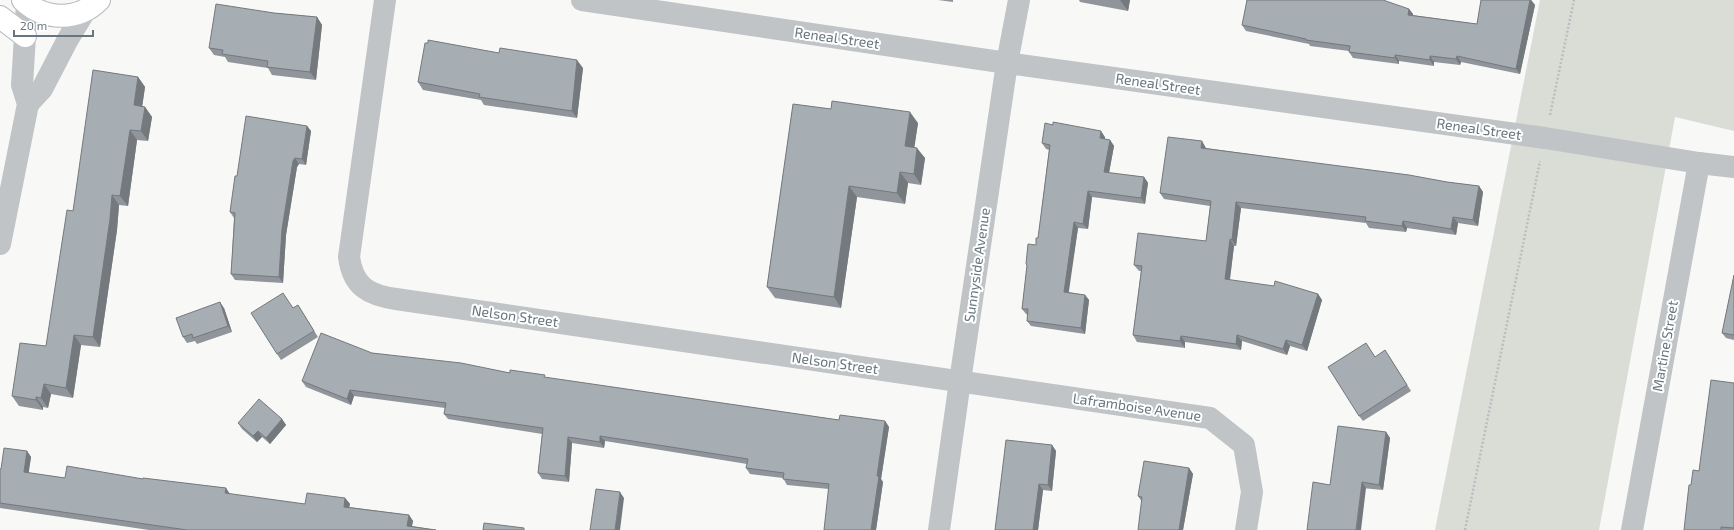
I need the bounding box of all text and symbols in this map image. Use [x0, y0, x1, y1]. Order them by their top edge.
scale bar [14, 12, 93, 38]
text: 20 m [20, 18, 47, 32]
street label: Reneal Street [794, 23, 880, 52]
street label: Reneal Street [1115, 69, 1201, 98]
street label: Reneal Street [1436, 114, 1522, 143]
street label: Sunnyside Avenue [960, 207, 993, 323]
street label: Martine Street [1648, 299, 1681, 393]
street label: Nelson Street [471, 301, 559, 330]
street label: Nelson Street [791, 348, 879, 377]
street label: Laframboise Avenue [1072, 389, 1202, 424]

